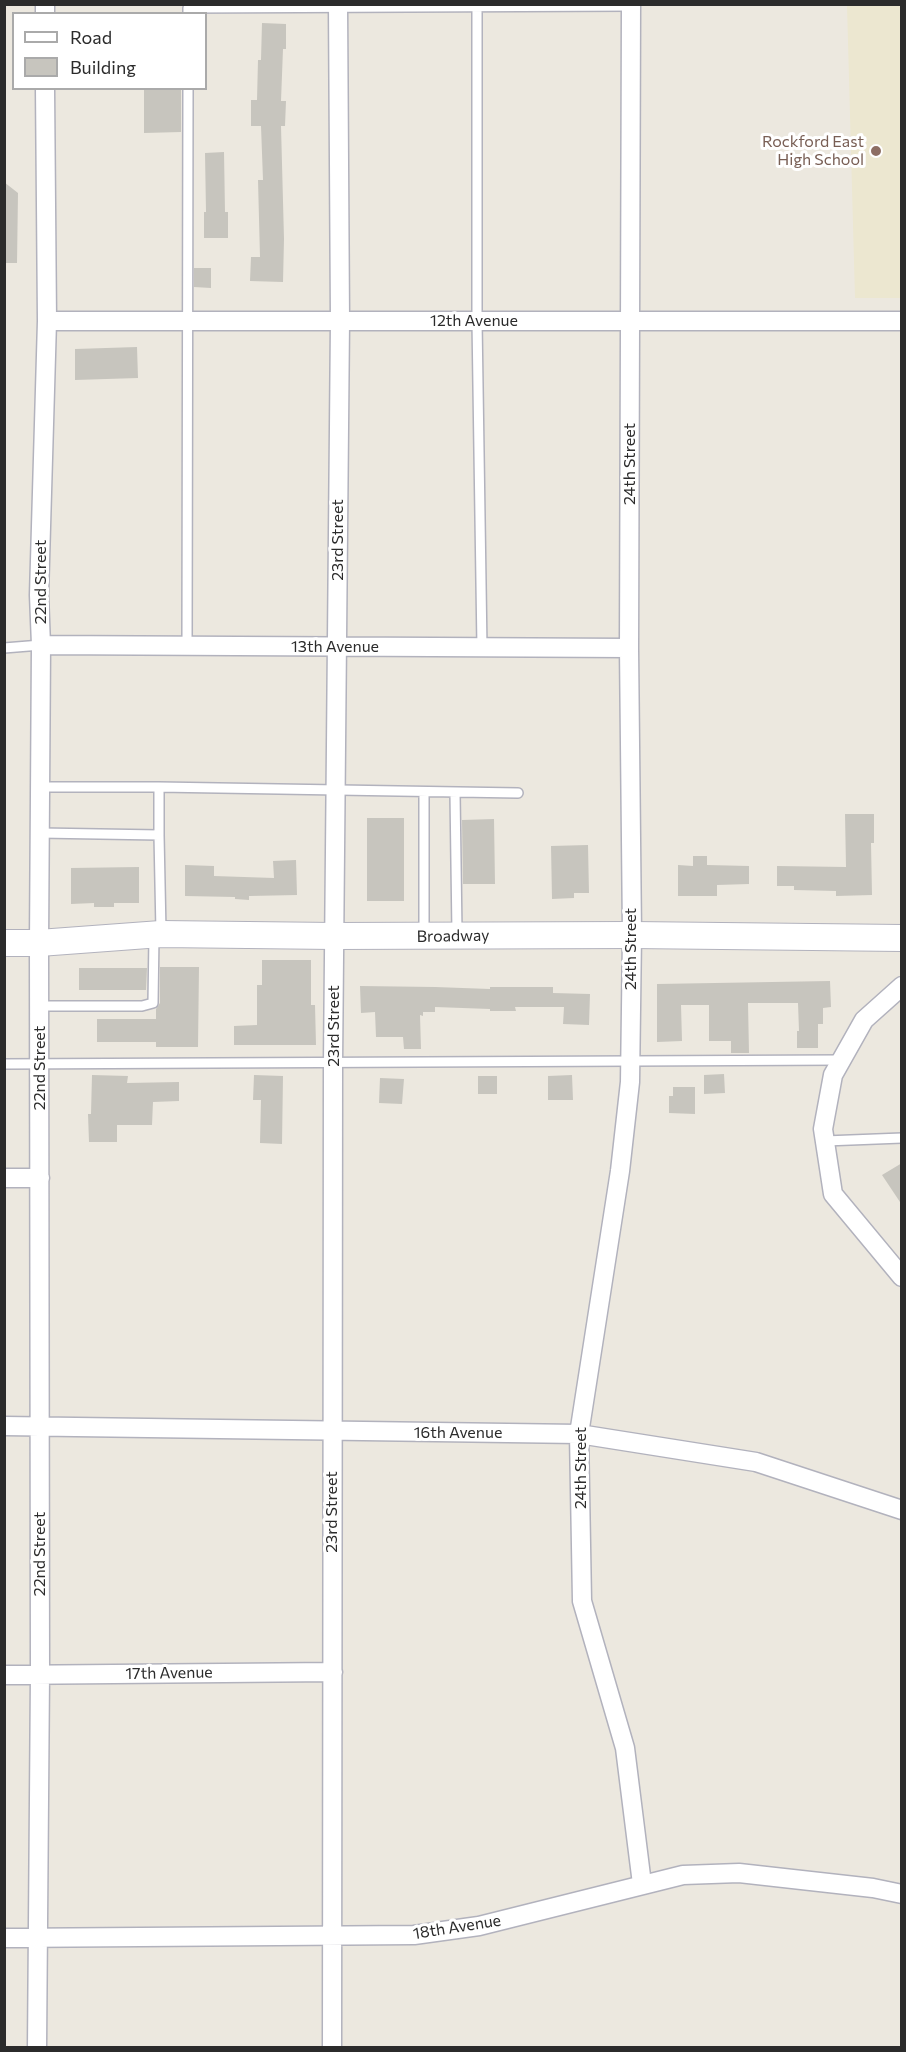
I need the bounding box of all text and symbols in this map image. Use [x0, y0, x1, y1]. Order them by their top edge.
legend [12, 12, 207, 90]
text: Road [70, 26, 112, 48]
text: Building [70, 56, 136, 78]
place label: Rockford East High School [762, 132, 864, 170]
marker: Rockford East High School [869, 144, 883, 158]
street label: 12th Avenue [430, 311, 518, 331]
street label: 24th Street [620, 423, 640, 505]
street label: 23rd Street [328, 499, 348, 581]
street label: 22nd Street [31, 540, 51, 624]
street label: 13th Avenue [291, 637, 379, 657]
street label: 24th Street [621, 908, 641, 990]
street label: Broadway [416, 926, 490, 946]
street label: 23rd Street [324, 985, 344, 1067]
street label: 22nd Street [30, 1026, 50, 1110]
street label: 16th Avenue [414, 1423, 502, 1443]
street label: 24th Street [571, 1427, 591, 1509]
street label: 23rd Street [322, 1471, 342, 1553]
street label: 22nd Street [30, 1512, 50, 1596]
street label: 17th Avenue [125, 1663, 213, 1683]
street label: 18th Avenue [412, 1911, 502, 1943]

